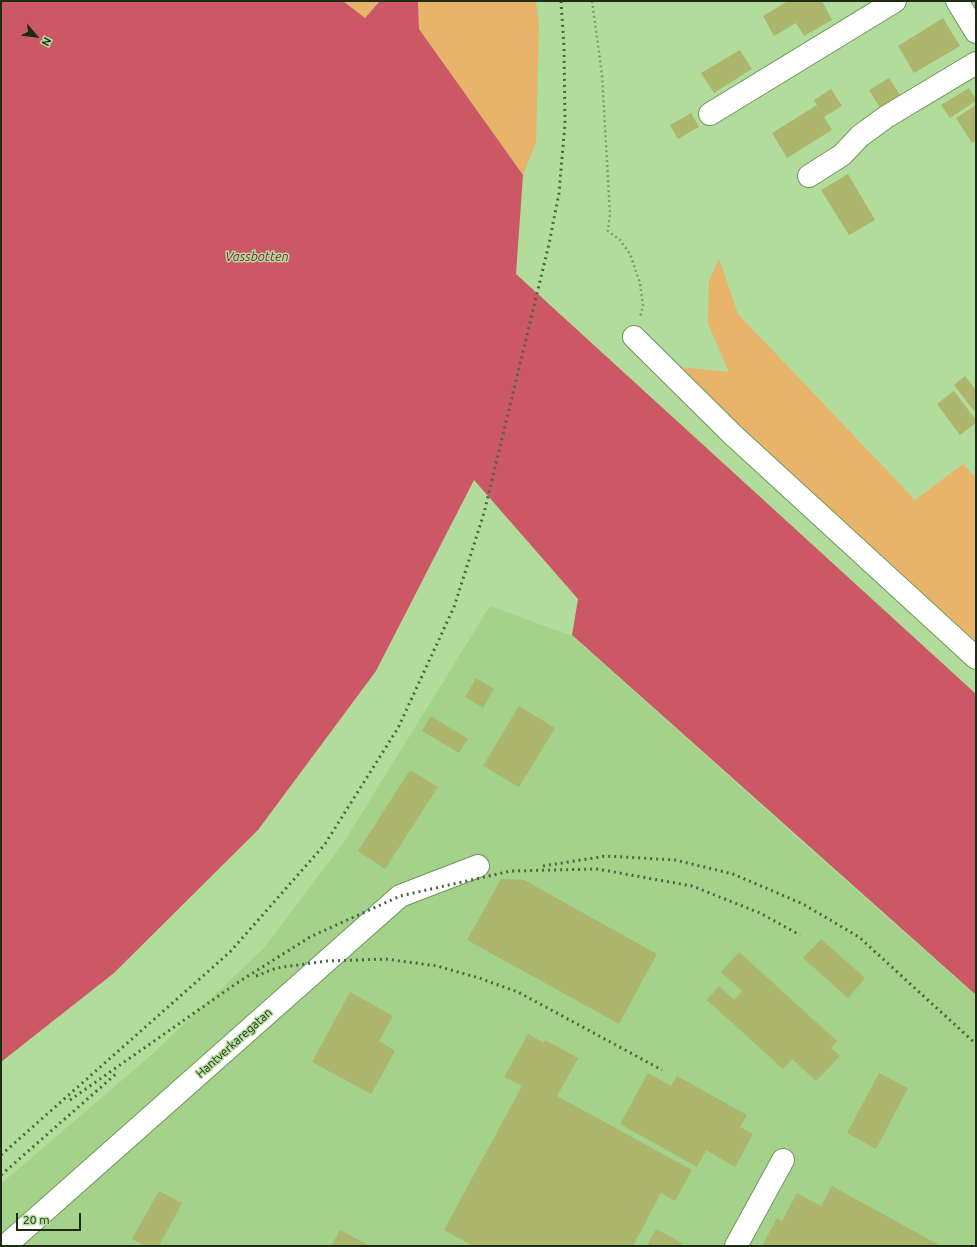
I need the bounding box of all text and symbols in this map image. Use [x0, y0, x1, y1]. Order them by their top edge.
north arrow [16, 16, 56, 56]
text: N [39, 35, 54, 48]
water label: Vassbotten [225, 249, 289, 265]
street label: Hantverkaregatan [193, 1005, 275, 1081]
scale bar [18, 1205, 83, 1231]
text: 20 m [23, 1213, 50, 1226]

